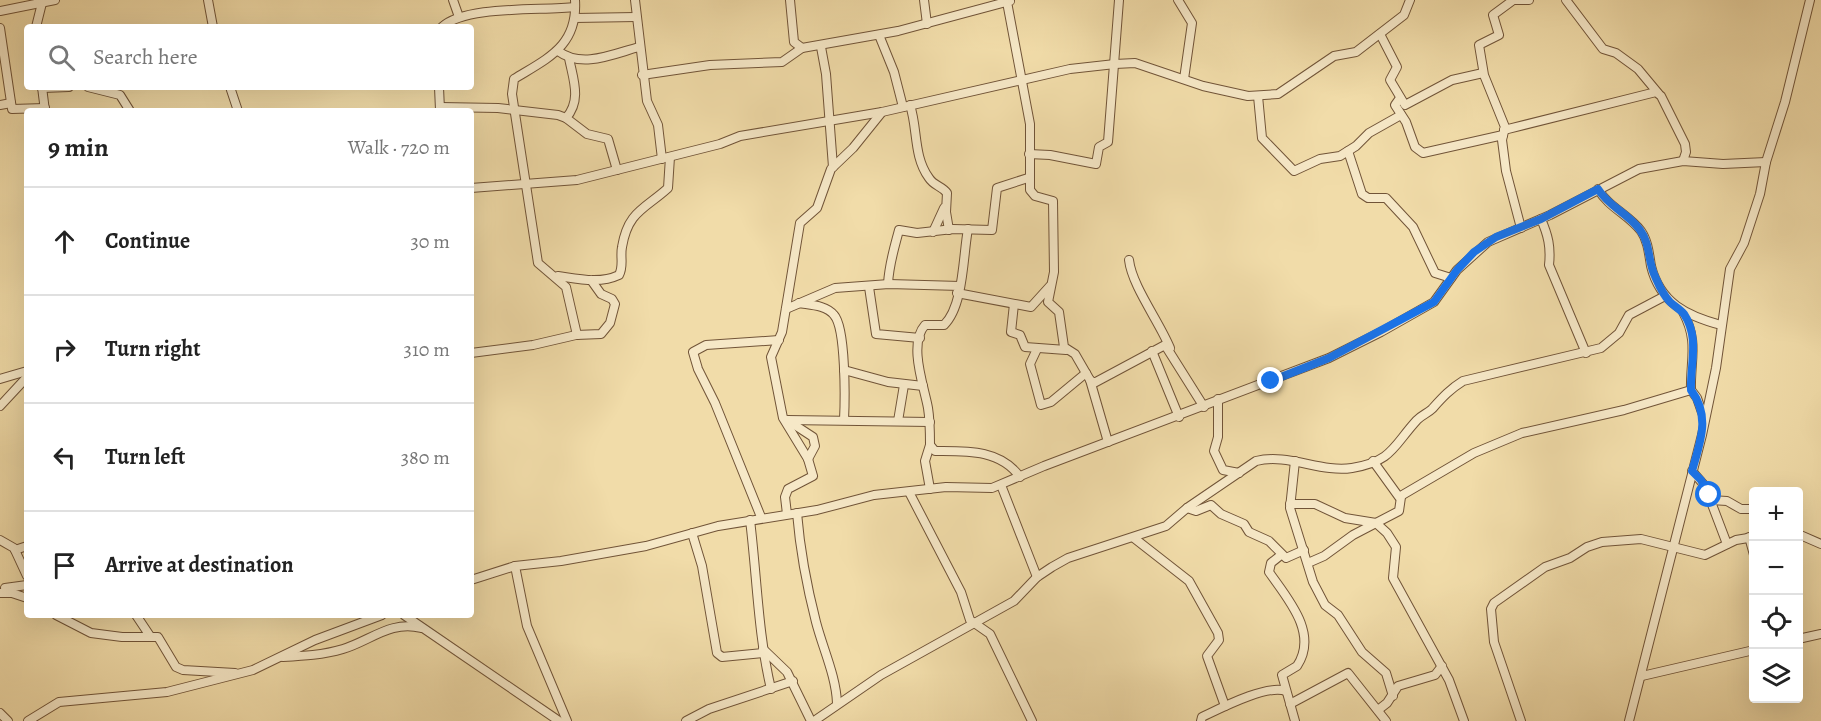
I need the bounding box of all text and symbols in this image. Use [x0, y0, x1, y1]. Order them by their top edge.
search box [24, 24, 474, 90]
icon: search [45, 41, 78, 74]
text: Search here [93, 42, 198, 72]
text: 9 min [48, 130, 109, 165]
text: Walk · 720 m [348, 134, 450, 161]
icon: ahead [48, 225, 81, 258]
text: Continue [105, 226, 190, 256]
text: 30 m [410, 228, 450, 255]
icon: right [48, 333, 81, 366]
text: Turn right [105, 334, 201, 364]
text: 310 m [404, 336, 450, 363]
route end [1257, 367, 1283, 393]
icon: left [48, 441, 81, 474]
text: Turn left [105, 442, 185, 472]
text: 380 m [401, 444, 450, 471]
route start [1695, 481, 1721, 507]
map controls [1749, 487, 1803, 703]
button: + [1749, 487, 1803, 541]
button: − [1749, 541, 1803, 595]
icon: arrive [48, 549, 81, 582]
text: Arrive at destination [105, 550, 294, 580]
button: locate [1749, 595, 1803, 649]
button: layers [1749, 649, 1803, 703]

